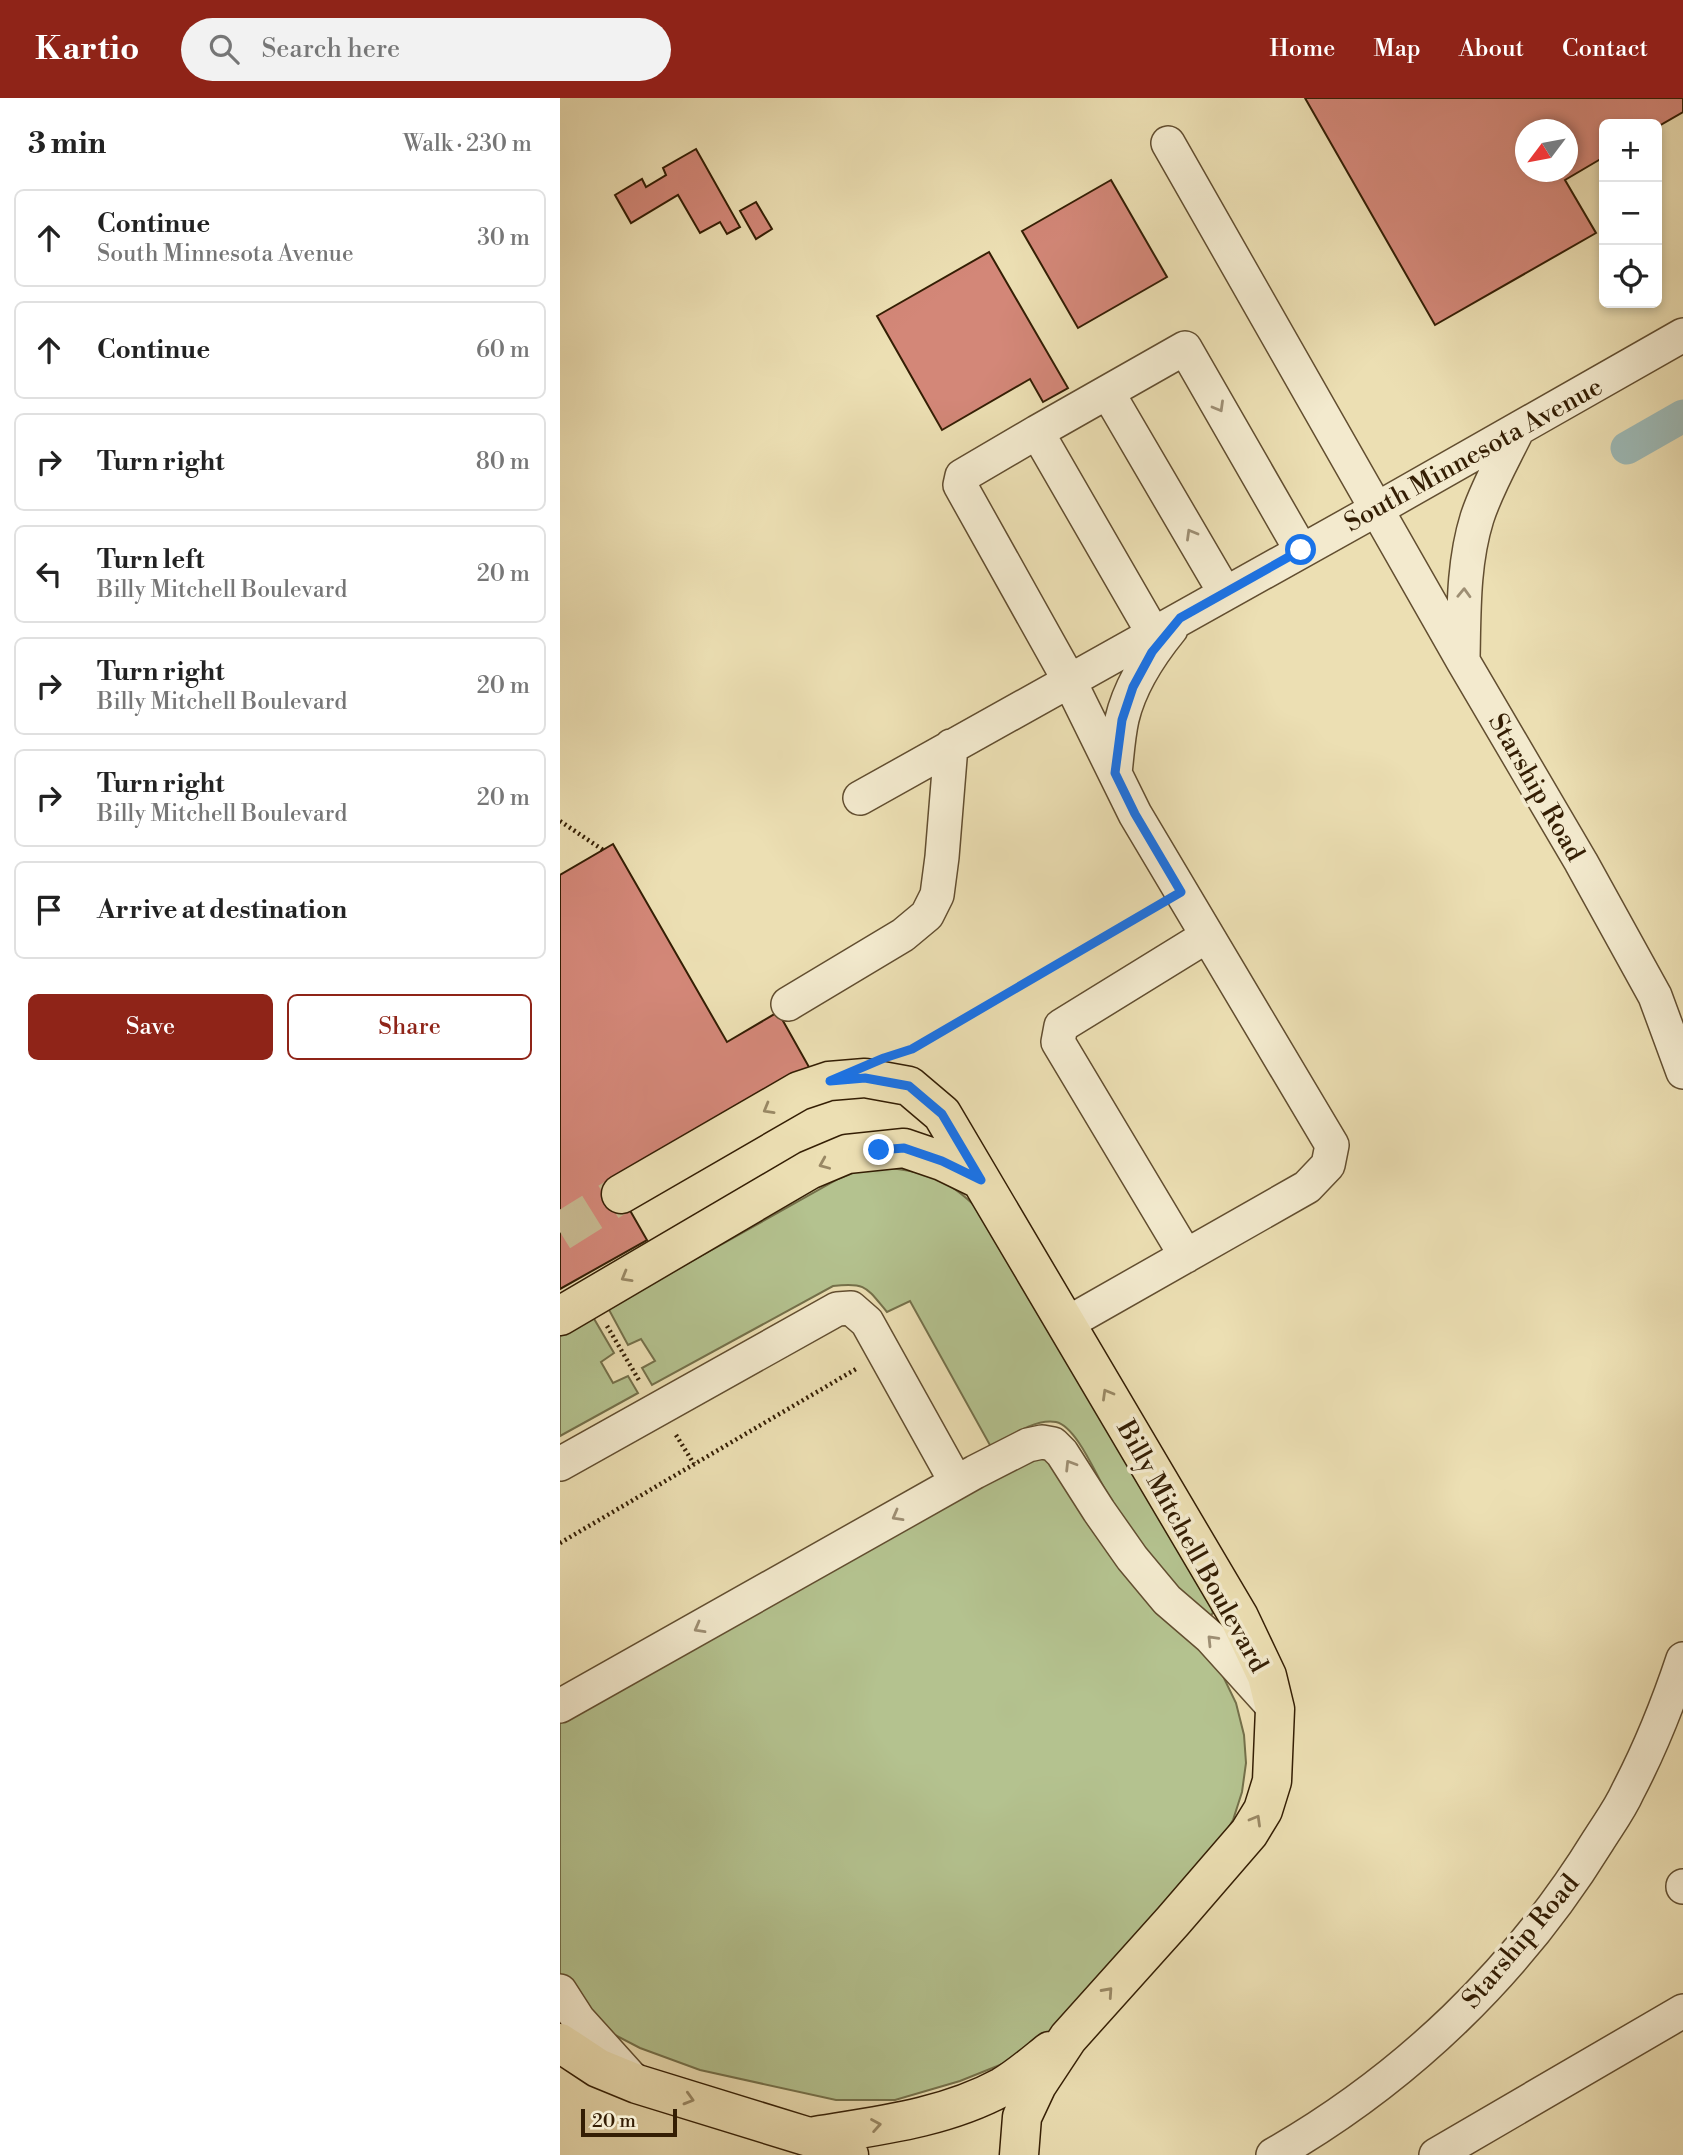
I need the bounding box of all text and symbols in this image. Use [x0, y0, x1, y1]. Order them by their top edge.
search box [181, 18, 671, 81]
text: Kartio [35, 29, 139, 70]
icon: search [205, 30, 243, 68]
text: Search here [261, 33, 400, 65]
text: Home [1270, 34, 1335, 64]
text: Map [1373, 34, 1421, 64]
text: About [1459, 34, 1524, 64]
text: Contact [1562, 34, 1648, 64]
north arrow [1515, 119, 1578, 182]
map controls [1599, 119, 1662, 308]
button: + [1599, 119, 1662, 182]
text: 3 min [28, 125, 106, 163]
text: Walk · 230 m [403, 130, 532, 158]
button: − [1599, 182, 1662, 245]
text: Continue [97, 208, 210, 240]
icon: ahead [30, 219, 68, 257]
text: 30 m [477, 224, 530, 252]
text: South Minnesota Avenue [97, 240, 354, 268]
button: locate [1599, 245, 1662, 308]
icon: ahead [30, 331, 68, 369]
text: Continue [97, 334, 210, 366]
text: 60 m [476, 336, 530, 364]
street label: South Minnesota Avenue [1339, 371, 1608, 539]
one-way arrow [1211, 399, 1224, 412]
icon: right [30, 443, 68, 481]
text: Turn right [97, 446, 225, 478]
text: 80 m [476, 448, 530, 476]
one-way arrow [1186, 528, 1199, 541]
route start [1285, 534, 1316, 565]
text: Turn left [97, 544, 205, 576]
icon: left [30, 555, 68, 593]
text: 20 m [477, 560, 530, 588]
text: Billy Mitchell Boulevard [97, 576, 347, 604]
one-way arrow [1457, 587, 1472, 598]
text: Turn right [97, 656, 225, 688]
icon: right [30, 667, 68, 705]
text: 20 m [477, 672, 530, 700]
text: Billy Mitchell Boulevard [97, 688, 347, 716]
street label: Starship Road [1481, 708, 1591, 867]
text: Turn right [97, 768, 225, 800]
icon: right [30, 779, 68, 817]
text: 20 m [477, 784, 530, 812]
text: Billy Mitchell Boulevard [97, 800, 347, 828]
icon: arrive [30, 891, 68, 929]
text: Arrive at destination [97, 894, 347, 926]
button: Save [28, 994, 273, 1060]
button: Share [287, 994, 532, 1060]
one-way arrow [762, 1101, 775, 1114]
route end [863, 1134, 894, 1165]
one-way arrow [818, 1156, 831, 1170]
one-way arrow [621, 1269, 634, 1282]
one-way arrow [1102, 1389, 1115, 1402]
street label: Billy Mitchell Boulevard [1109, 1414, 1275, 1678]
one-way arrow [1065, 1459, 1078, 1472]
one-way arrow [891, 1508, 904, 1521]
one-way arrow [693, 1620, 706, 1633]
one-way arrow [1207, 1636, 1220, 1649]
one-way arrow [1248, 1815, 1261, 1828]
street label: Starship Road [1455, 1868, 1586, 2015]
one-way arrow [1100, 1988, 1113, 2001]
one-way arrow [683, 2091, 695, 2106]
scale bar [581, 2106, 677, 2138]
text: 20 m [592, 2109, 636, 2133]
one-way arrow [870, 2119, 882, 2134]

